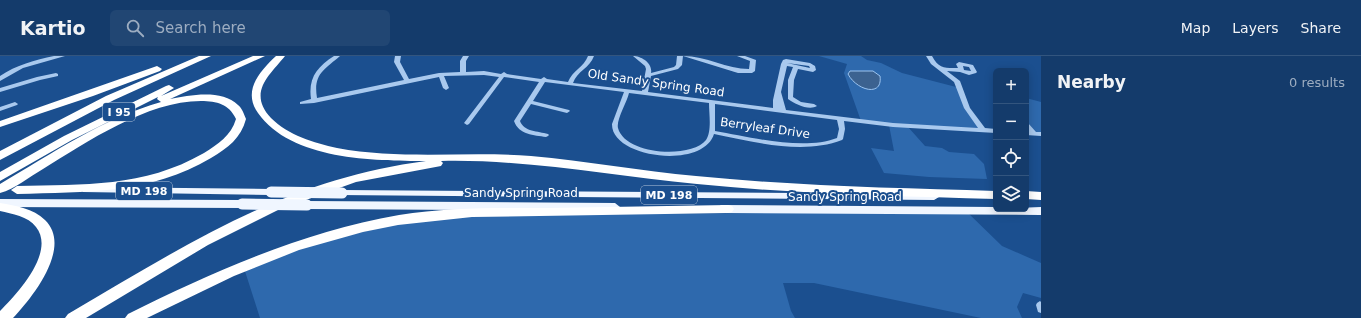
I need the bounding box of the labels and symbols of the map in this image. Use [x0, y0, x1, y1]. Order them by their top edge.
street label: Old Sandy Spring Road [587, 66, 725, 100]
road number: I 95 [103, 103, 135, 121]
street label: Berryleaf Drive [719, 115, 811, 141]
road number: MD 198 [116, 182, 172, 200]
street label: Sandy Spring Road [464, 186, 578, 200]
road number: MD 198 [641, 186, 697, 204]
street label: Sandy Spring Road [788, 190, 902, 204]

